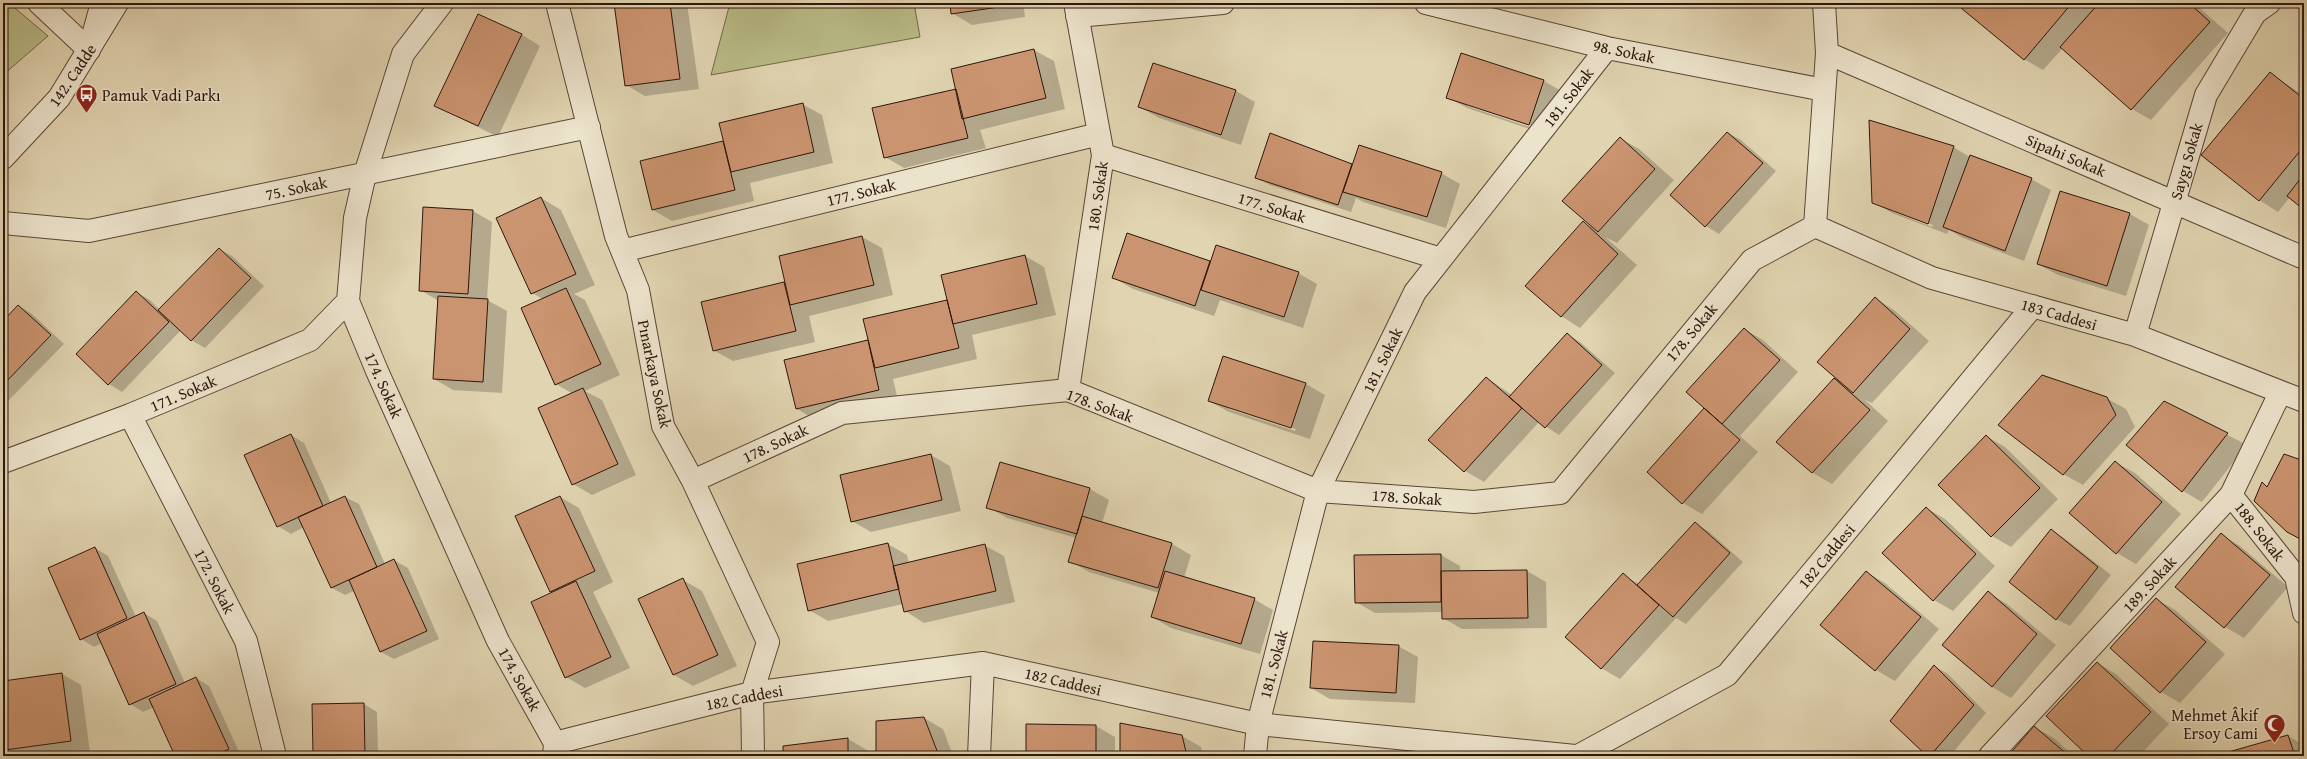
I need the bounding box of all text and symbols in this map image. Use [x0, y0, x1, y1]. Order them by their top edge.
street label: 98. Sokak [1591, 33, 1658, 69]
street label: 142. Cadde [42, 39, 102, 111]
street label: 181. Sokak [1537, 61, 1600, 132]
bus stop icon: Pamuk Vadi Parkı [74, 82, 100, 115]
place label: Pamuk Vadi Parkı [102, 83, 221, 107]
street label: Saygı Sokak [2164, 119, 2209, 202]
street label: Sipahi Sokak [2022, 127, 2111, 183]
street label: 180. Sokak [1080, 159, 1114, 232]
street label: 75. Sokak [263, 170, 330, 206]
street label: 177. Sokak [824, 172, 899, 212]
street label: 177. Sokak [1235, 185, 1310, 229]
street label: 183 Caddesi [2018, 292, 2100, 336]
street label: 178. Sokak [1659, 297, 1723, 367]
street label: Pınarkaya Sokak [632, 317, 678, 431]
street label: 181. Sokak [1356, 322, 1409, 397]
street label: 174. Sokak [359, 348, 410, 423]
street label: 171. Sokak [146, 368, 221, 418]
street label: 178. Sokak [1063, 382, 1138, 429]
street label: 178. Sokak [738, 417, 813, 469]
street label: 178. Sokak [1371, 483, 1444, 511]
street label: 188. Sokak [2229, 496, 2292, 567]
street label: 182 Caddesi [1792, 518, 1861, 594]
street label: 172. Sokak [188, 544, 242, 619]
street label: 189. Sokak [2116, 549, 2182, 618]
street label: 181. Sokak [1252, 626, 1294, 701]
street label: 174. Sokak [492, 642, 548, 716]
street label: 182 Caddesi [1022, 660, 1104, 702]
street label: 182 Caddesi [703, 678, 785, 716]
place label: Mehmet Âkif Ersoy Cami [2171, 703, 2260, 745]
mosque icon: Mehmet Âkif Ersoy Cami [2261, 711, 2287, 744]

